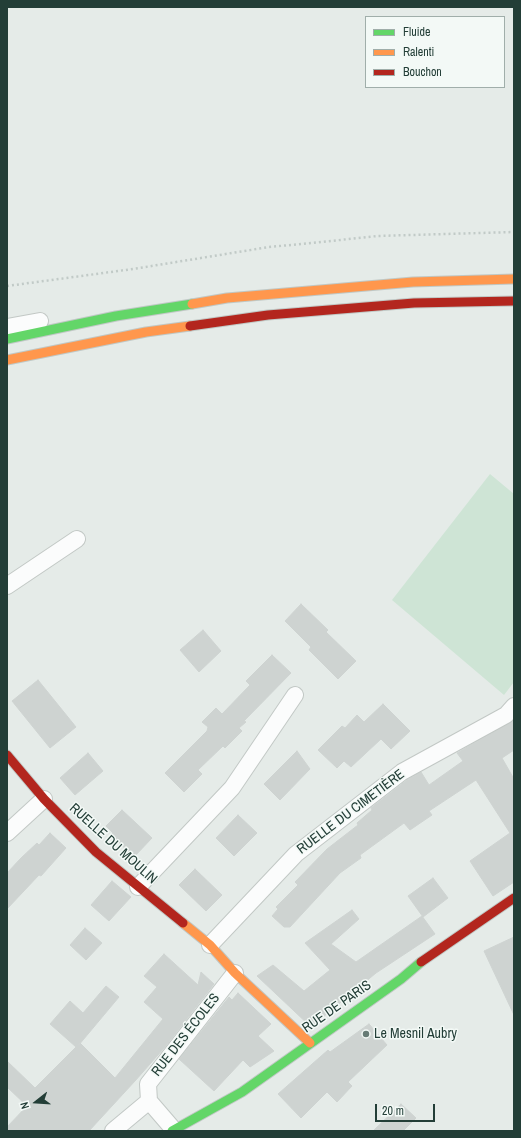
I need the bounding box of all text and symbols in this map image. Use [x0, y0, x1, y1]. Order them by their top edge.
legend [365, 16, 505, 88]
text: Fluide [403, 24, 430, 40]
text: Ralenti [403, 44, 434, 60]
text: Bouchon [403, 64, 442, 80]
street label: RUELLE DU CIMETIÈRE [294, 766, 408, 858]
street label: RUELLE DU MOULIN [66, 800, 160, 888]
street label: RUE DE PARIS [299, 977, 375, 1037]
street label: RUE DES ÉCOLES [148, 990, 224, 1080]
place label: Le Mesnil Aubry [374, 1026, 457, 1042]
marker: Le Mesnil Aubry [361, 1029, 371, 1039]
north arrow [16, 1082, 56, 1122]
scale bar [377, 1096, 437, 1122]
text: N [17, 1100, 32, 1111]
text: 20 m [382, 1103, 404, 1119]

